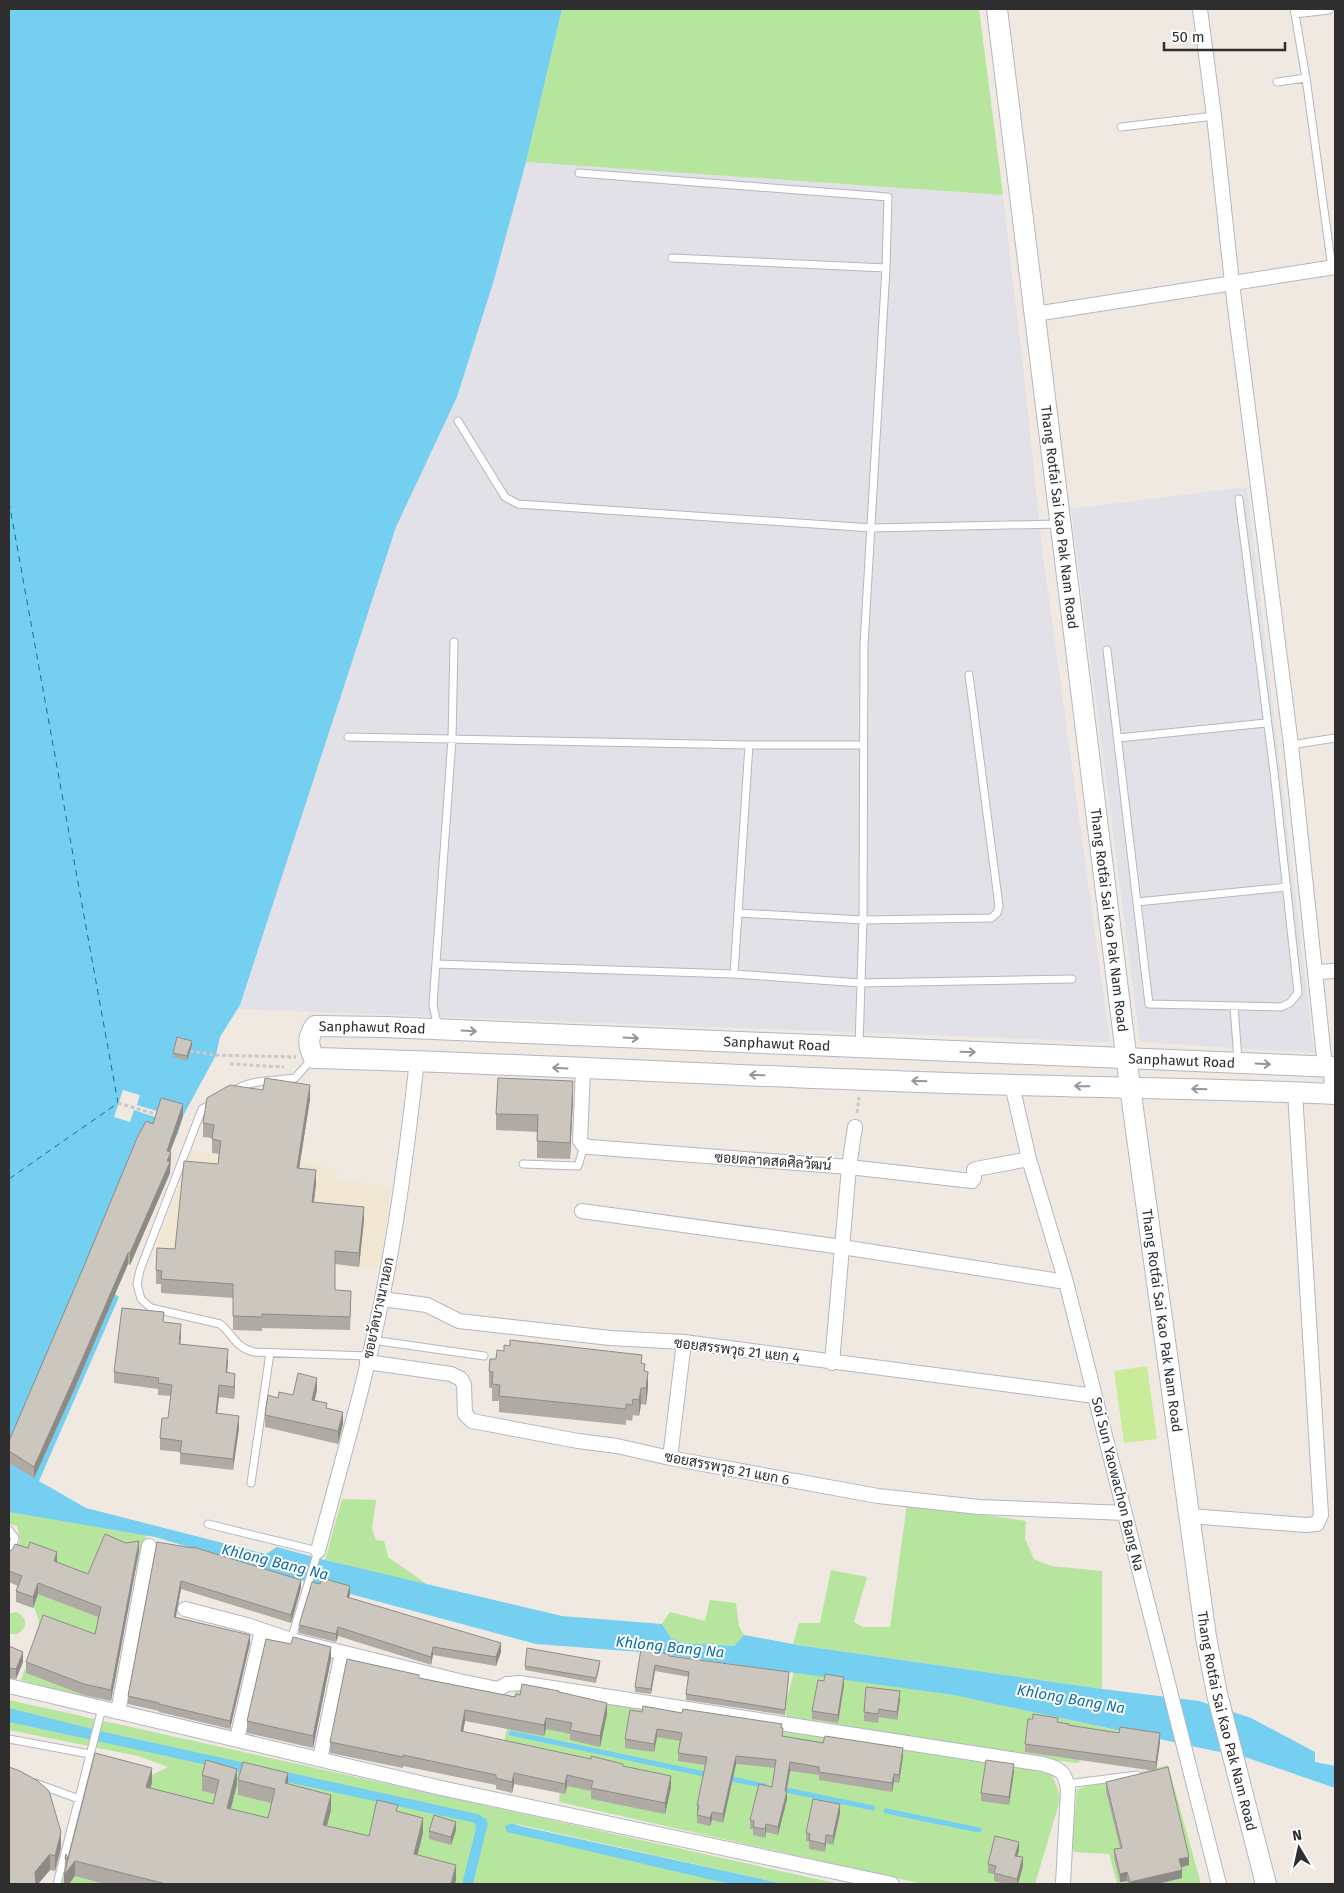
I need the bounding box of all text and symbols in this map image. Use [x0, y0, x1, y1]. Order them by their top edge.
scale bar [1164, 20, 1285, 52]
text: 50 m [1172, 28, 1205, 46]
street label: Thang Rotfai Sai Kao Pak Nam Road [1037, 404, 1081, 630]
street label: Thang Rotfai Sai Kao Pak Nam Road [1087, 807, 1131, 1033]
street label: Sanphawut Road [319, 1018, 426, 1038]
one-way arrow [461, 1027, 477, 1036]
street label: Sanphawut Road [723, 1033, 831, 1055]
one-way arrow [623, 1034, 639, 1043]
one-way arrow [960, 1048, 976, 1057]
street label: Sanphawut Road [1128, 1050, 1235, 1072]
one-way arrow [1255, 1060, 1271, 1069]
one-way arrow [552, 1063, 568, 1072]
one-way arrow [749, 1071, 765, 1080]
one-way arrow [911, 1077, 927, 1086]
one-way arrow [1074, 1081, 1090, 1091]
one-way arrow [1191, 1084, 1207, 1093]
street label: ซอยตลาดสดศิลวัฒน์ [714, 1148, 832, 1174]
street label: Thang Rotfai Sai Kao Pak Nam Road [1138, 1208, 1186, 1433]
street label: ซอยวัดบางนานอก [359, 1256, 398, 1360]
street label: ซอยสรรพวุธ 21 แยก 4 [673, 1334, 801, 1368]
street label: Soi Sun Yaowachon Bang Na [1088, 1395, 1147, 1573]
street label: ซอยสรรพวุธ 21 แยก 6 [663, 1448, 791, 1490]
water label: Khlong Bang Na [220, 1540, 330, 1584]
street label: Thang Rotfai Sai Kao Pak Nam Road [1194, 1610, 1260, 1833]
water label: Khlong Bang Na [615, 1632, 725, 1662]
water label: Khlong Bang Na [1016, 1681, 1126, 1717]
north arrow [1274, 1823, 1324, 1873]
text: N [1291, 1827, 1303, 1845]

